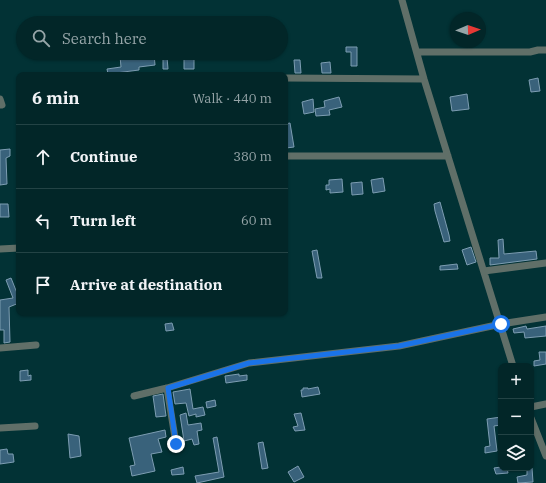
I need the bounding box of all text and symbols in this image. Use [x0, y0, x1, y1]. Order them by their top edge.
north arrow [450, 12, 486, 48]
search box [16, 16, 288, 60]
icon: search [30, 27, 52, 49]
text: Search here [62, 29, 147, 48]
text: 6 min [32, 87, 80, 109]
text: Walk · 440 m [193, 90, 272, 107]
icon: ahead [32, 146, 54, 168]
text: Continue [70, 147, 137, 166]
text: 380 m [233, 148, 272, 165]
icon: left [32, 210, 54, 232]
text: Turn left [70, 211, 136, 230]
text: 60 m [241, 212, 272, 229]
icon: arrive [32, 274, 54, 296]
text: Arrive at destination [70, 275, 222, 294]
route start [492, 315, 510, 333]
map controls [498, 363, 534, 471]
button: + [498, 363, 534, 399]
button: − [498, 399, 534, 435]
route end [167, 435, 185, 453]
button: layers [498, 435, 534, 471]

